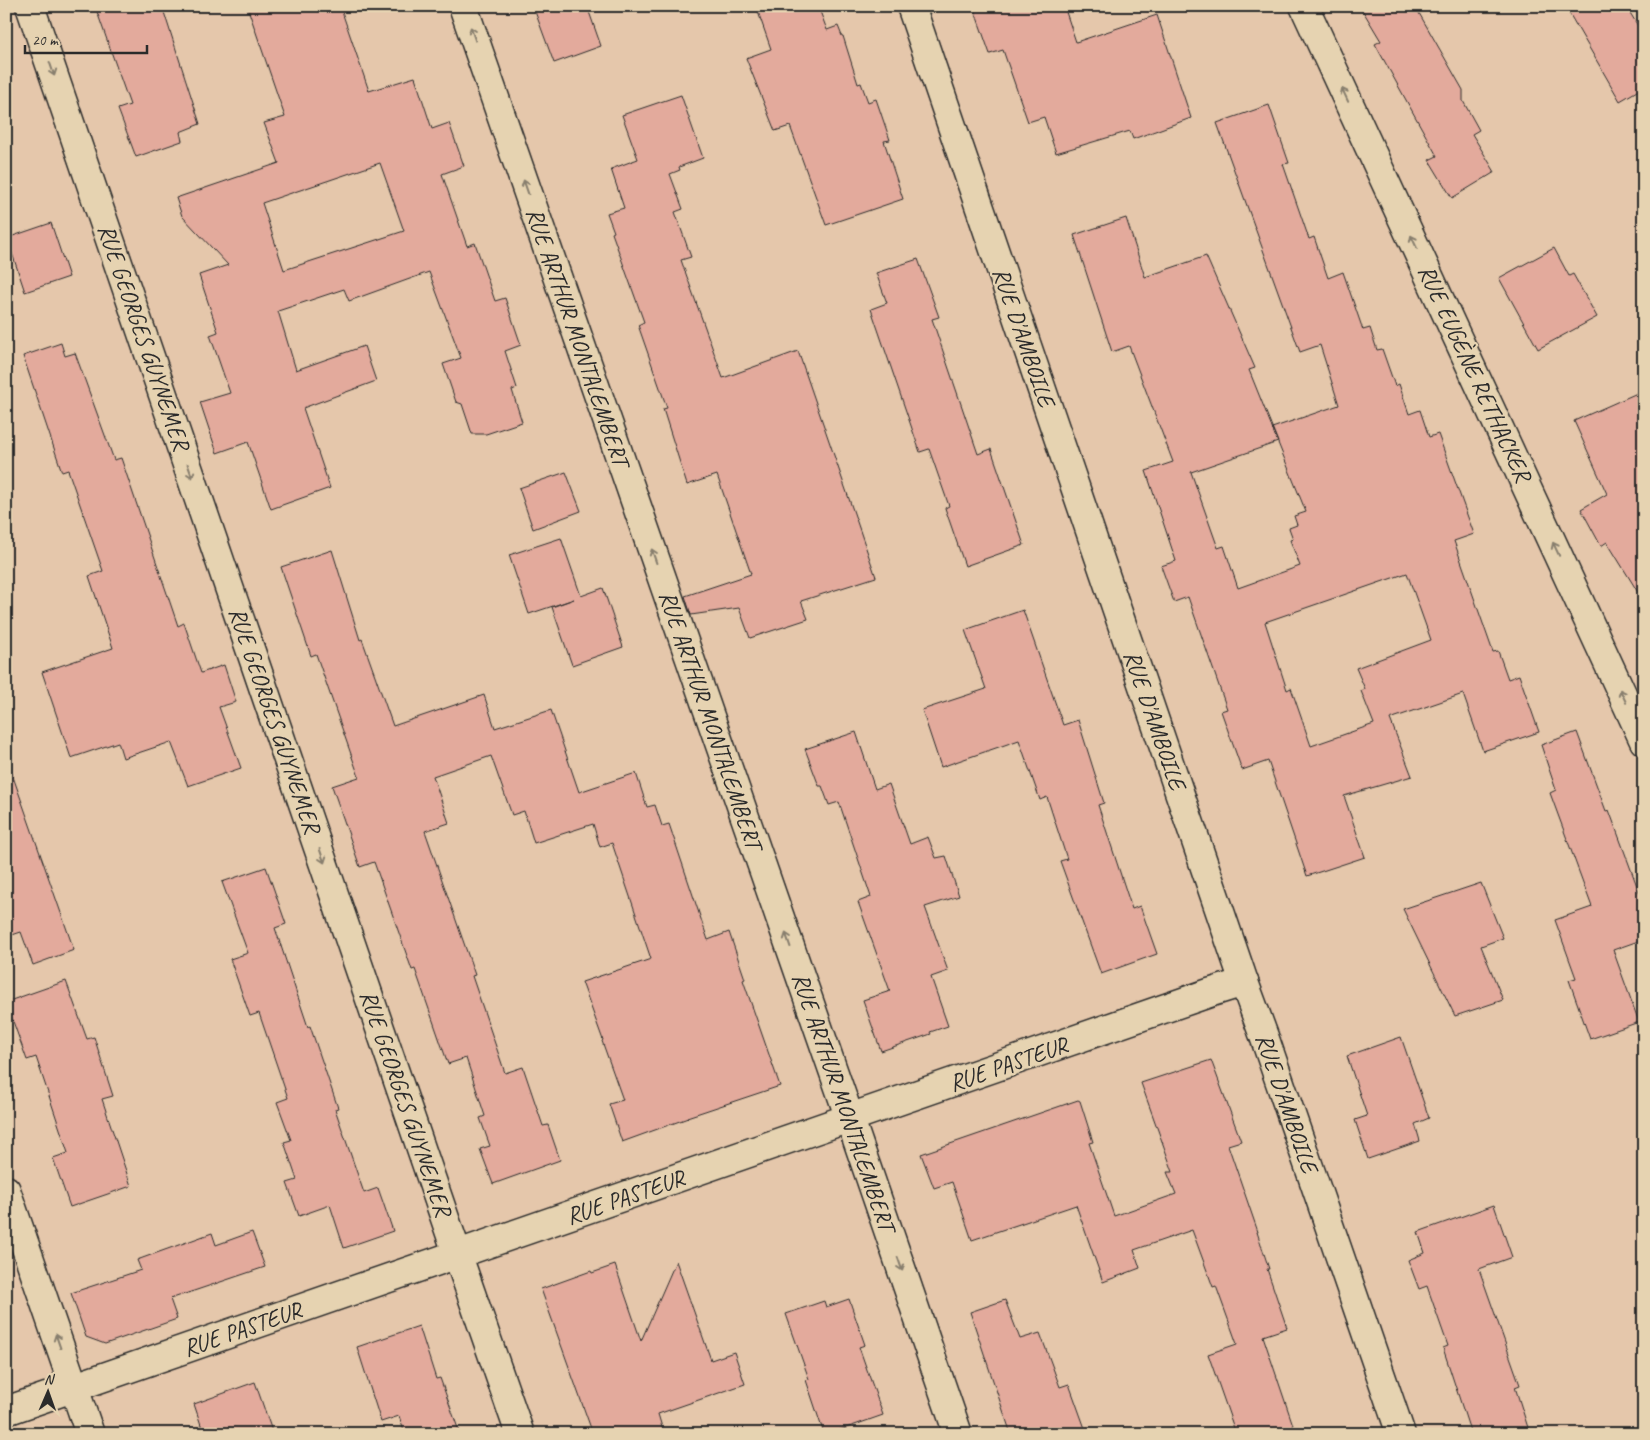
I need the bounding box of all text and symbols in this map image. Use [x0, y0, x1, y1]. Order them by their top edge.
scale bar [25, 22, 148, 54]
one-way arrow [468, 26, 477, 42]
text: 20 m [32, 31, 59, 50]
one-way arrow [48, 61, 57, 76]
one-way arrow [1340, 88, 1350, 103]
one-way arrow [521, 180, 530, 195]
street label: RUE ARTHUR MONTALEMBERT [520, 204, 638, 475]
street label: RUE GEORGES GUYNEMER [91, 220, 198, 457]
one-way arrow [1409, 235, 1418, 250]
street label: RUE EUGÈNE RETHACKER [1412, 260, 1540, 489]
street label: RUE D'AMBOILE [986, 264, 1063, 414]
one-way arrow [185, 463, 195, 479]
one-way arrow [1550, 541, 1560, 556]
one-way arrow [649, 548, 658, 564]
street label: RUE ARTHUR MONTALEMBERT [653, 587, 771, 858]
street label: RUE GEORGES GUYNEMER [222, 603, 329, 840]
street label: RUE D'AMBOILE [1117, 647, 1194, 797]
one-way arrow [1618, 689, 1628, 704]
one-way arrow [318, 848, 327, 864]
one-way arrow [783, 933, 792, 949]
street label: RUE ARTHUR MONTALEMBERT [786, 969, 904, 1240]
street label: RUE GEORGES GUYNEMER [353, 986, 460, 1223]
street label: RUE PASTEUR [945, 1029, 1073, 1098]
street label: RUE D'AMBOILE [1249, 1030, 1326, 1180]
street label: RUE PASTEUR [562, 1162, 690, 1231]
one-way arrow [895, 1256, 905, 1272]
street label: RUE PASTEUR [179, 1294, 307, 1363]
one-way arrow [53, 1334, 62, 1349]
north arrow [22, 1368, 72, 1418]
text: N [44, 1371, 55, 1388]

